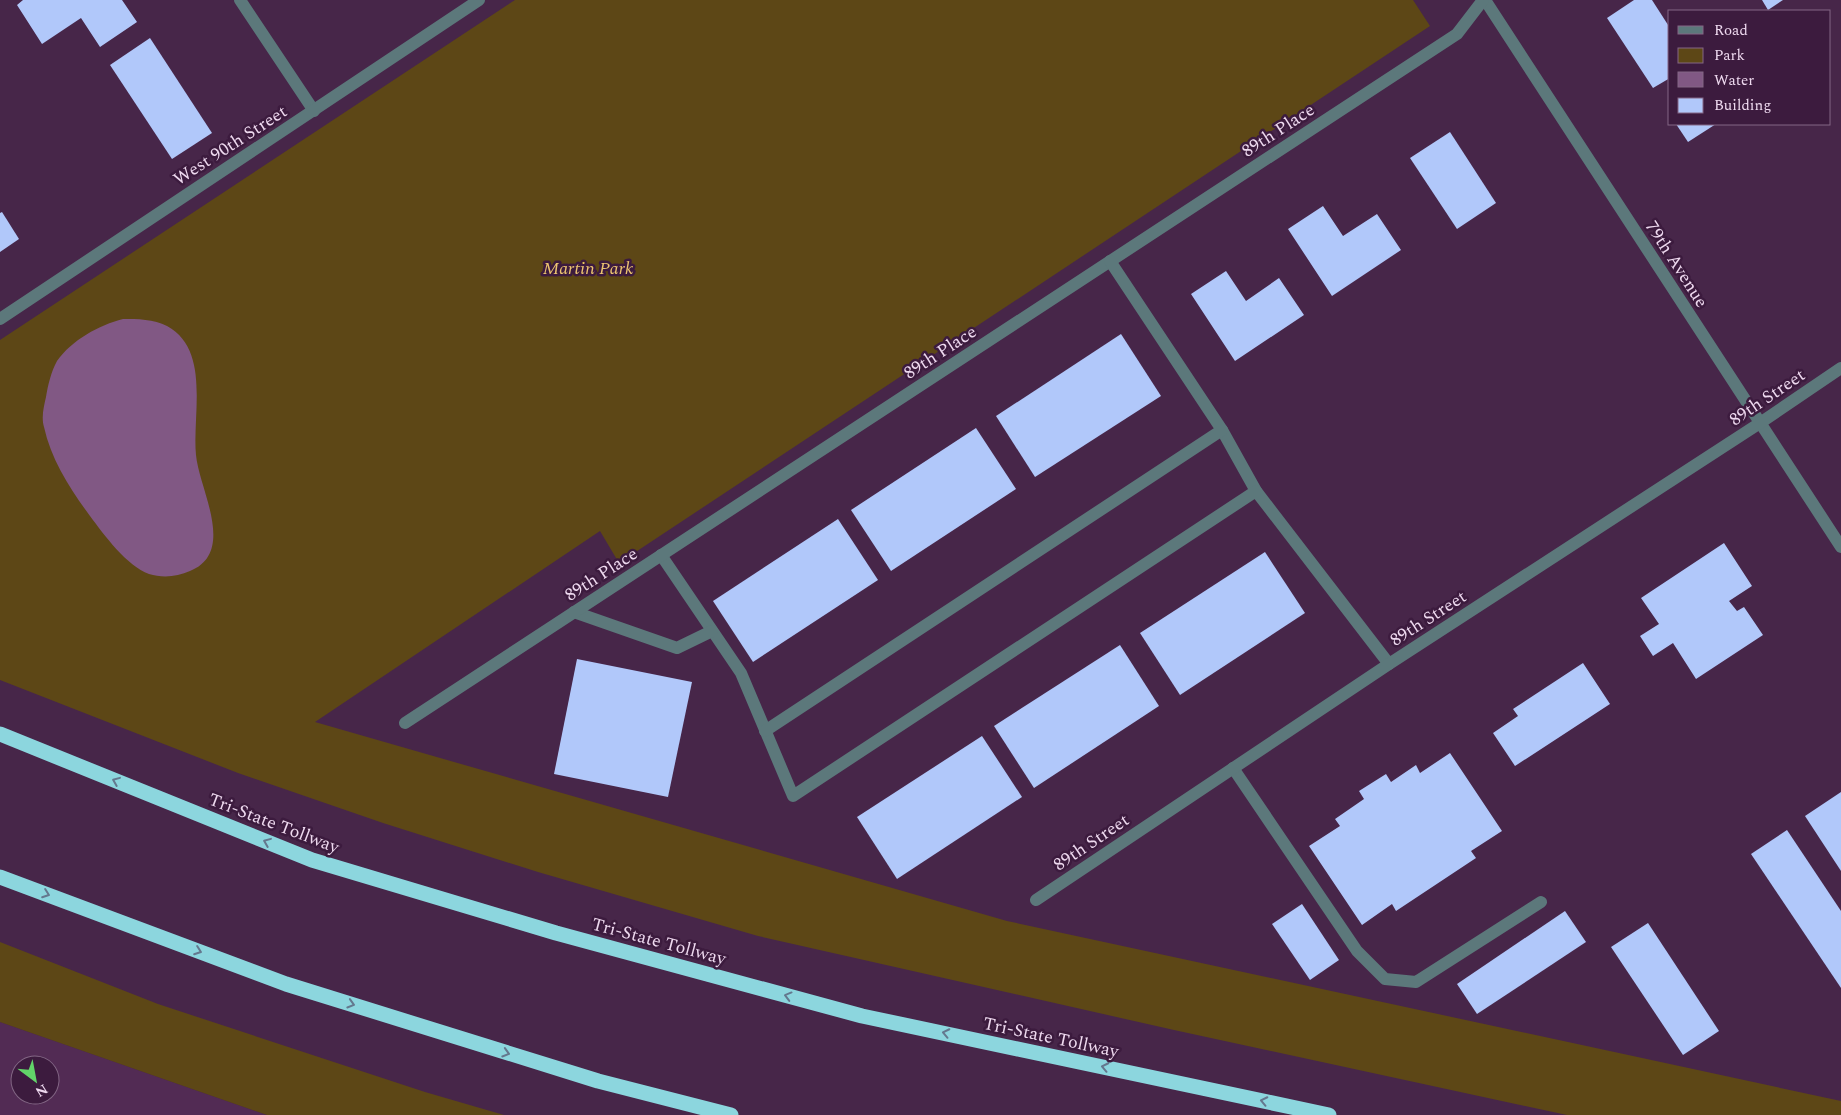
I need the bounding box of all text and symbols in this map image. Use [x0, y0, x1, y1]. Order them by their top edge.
legend [1668, 10, 1831, 125]
text: Road [1714, 19, 1748, 42]
text: Park [1714, 44, 1745, 67]
text: Water [1714, 69, 1754, 92]
text: Building [1714, 94, 1771, 117]
street label: 89th Place [1236, 97, 1320, 164]
street label: West 90th Street [168, 98, 293, 192]
street label: 79th Avenue [1638, 216, 1715, 313]
park label: Martin Park [543, 255, 634, 282]
street label: 89th Place [898, 319, 982, 386]
street label: 89th Street [1724, 362, 1811, 433]
street label: 89th Place [559, 541, 643, 608]
street label: 89th Street [1385, 584, 1472, 653]
one-way arrow [112, 777, 121, 787]
street label: Tri-State Tollway [205, 786, 344, 861]
street label: 89th Street [1048, 807, 1135, 878]
one-way arrow [263, 837, 272, 848]
one-way arrow [41, 888, 49, 898]
street label: Tri-State Tollway [589, 911, 730, 973]
one-way arrow [193, 945, 202, 955]
one-way arrow [785, 991, 793, 1001]
one-way arrow [347, 998, 355, 1008]
street label: Tri-State Tollway [981, 1010, 1123, 1065]
one-way arrow [942, 1029, 950, 1039]
one-way arrow [502, 1047, 510, 1057]
north arrow [10, 1055, 60, 1105]
one-way arrow [1101, 1063, 1109, 1073]
text: N [31, 1079, 52, 1103]
one-way arrow [1259, 1096, 1268, 1107]

